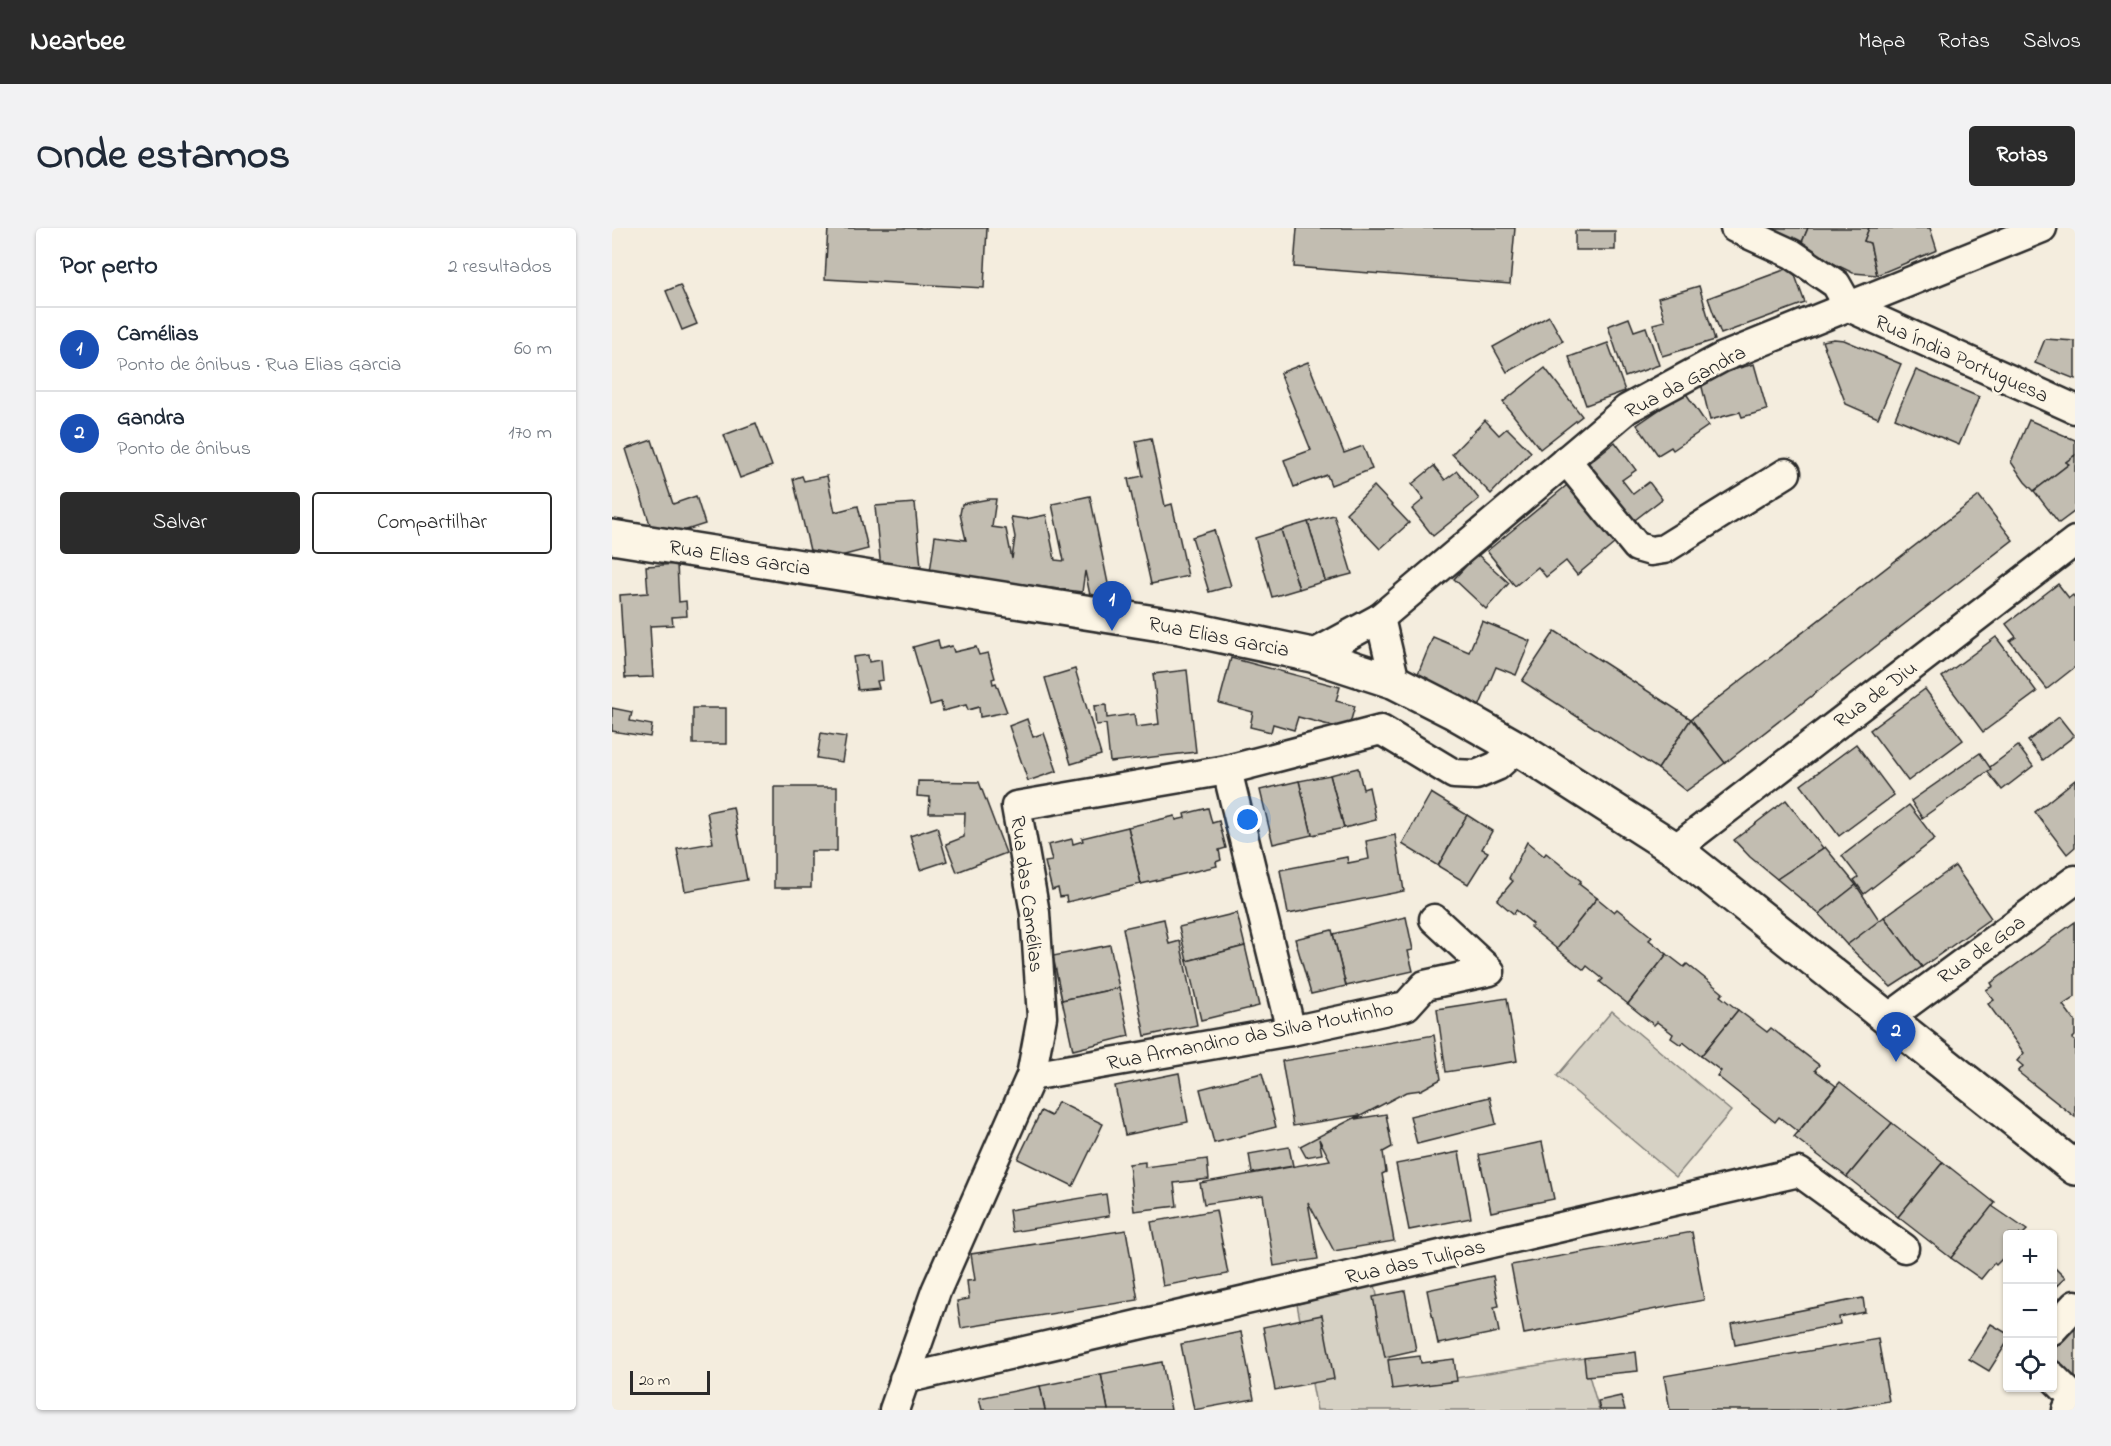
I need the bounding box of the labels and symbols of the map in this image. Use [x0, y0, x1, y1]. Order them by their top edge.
street label: Rua Índia Portuguesa [1868, 308, 2053, 414]
street label: Rua da Gandra [1620, 338, 1752, 427]
street label: Rua Elias Garcia [667, 533, 813, 585]
pin: 1 [1092, 582, 1132, 631]
street label: Rua Elias Garcia [1146, 610, 1292, 666]
street label: Rua de Diu [1828, 654, 1924, 737]
your location [1233, 805, 1262, 834]
street label: Rua das Camélias [1002, 814, 1050, 974]
street label: Rua de Goa [1932, 908, 2032, 993]
street label: Rua Armandino da Silva Moutinho [1105, 994, 1396, 1079]
pin: 2 [1876, 1012, 1916, 1062]
street label: Rua das Tulipas [1343, 1232, 1488, 1294]
scale bar [630, 1368, 710, 1396]

